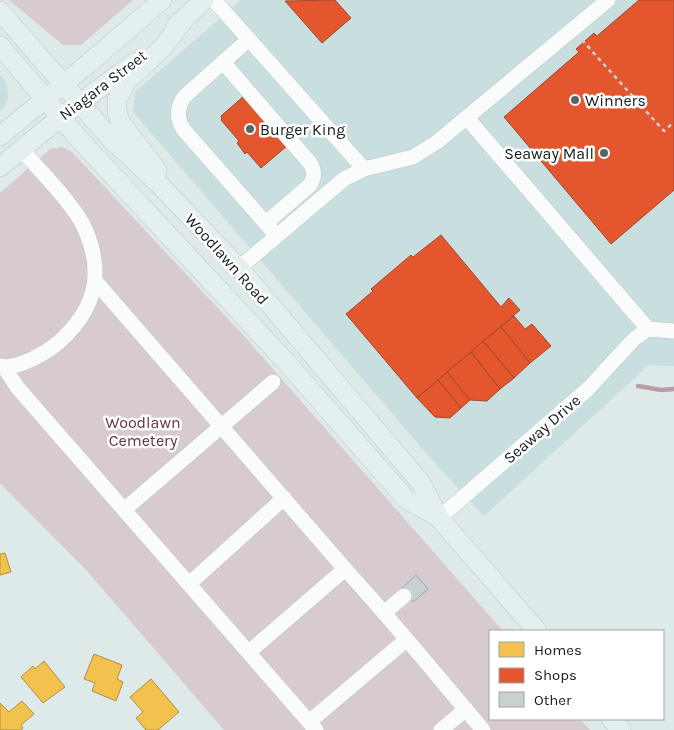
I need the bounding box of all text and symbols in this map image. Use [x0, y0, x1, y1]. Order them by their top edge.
street label: Niagara Street [55, 46, 151, 124]
place label: Winners [585, 91, 646, 110]
marker: Winners [569, 94, 581, 106]
place label: Burger King [260, 120, 345, 139]
marker: Burger King [244, 123, 256, 135]
place label: Seaway Mall [504, 144, 594, 163]
marker: Seaway Mall [598, 147, 610, 159]
street label: Woodlawn Road [181, 210, 273, 308]
street label: Seaway Drive [500, 390, 584, 468]
park label: Woodlawn Cemetery [105, 413, 181, 450]
legend [489, 630, 664, 720]
text: Homes [534, 641, 582, 659]
text: Shops [534, 666, 577, 684]
text: Other [534, 691, 572, 709]

